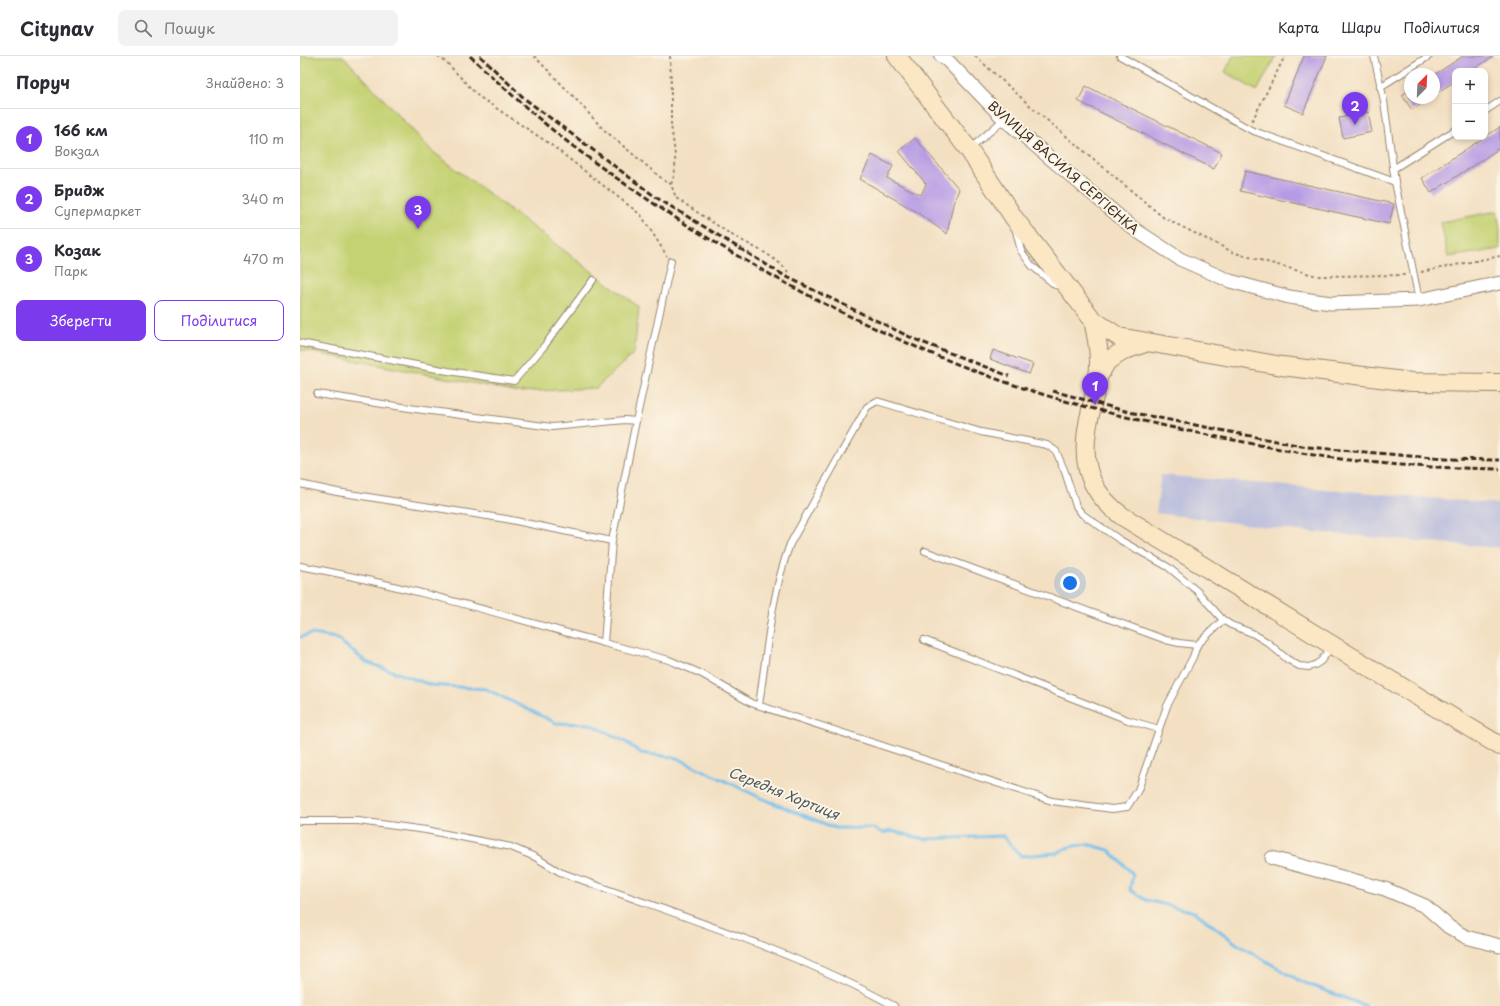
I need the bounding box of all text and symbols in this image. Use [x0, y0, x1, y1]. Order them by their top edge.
search box [118, 10, 398, 46]
text: Citynav [20, 14, 94, 42]
text: Пошук [164, 16, 215, 39]
icon: search [132, 17, 154, 39]
text: Карта [1278, 17, 1319, 38]
text: Шари [1341, 17, 1381, 38]
text: Поділитися [1403, 17, 1480, 38]
north arrow [1404, 68, 1440, 104]
map controls [1452, 68, 1488, 140]
button: + [1452, 68, 1488, 104]
text: Поруч [16, 69, 70, 95]
text: Знайдено: 3 [206, 73, 284, 92]
pin: 2 [1342, 92, 1368, 125]
street label: ВУЛИЦЯ ВАСИЛЯ СЕРГІЄНКА [984, 96, 1144, 238]
button: − [1452, 104, 1488, 140]
text: 166 км [54, 118, 108, 141]
text: 1 [26, 129, 32, 148]
text: 110 m [249, 129, 284, 148]
text: Вокзал [54, 141, 99, 160]
text: Бридж [54, 178, 104, 201]
text: 2 [24, 189, 34, 208]
text: 340 m [241, 189, 284, 208]
pin: 3 [405, 196, 431, 229]
text: Супермаркет [54, 201, 141, 220]
text: Козак [54, 238, 101, 261]
text: 3 [25, 249, 33, 268]
text: 470 m [243, 249, 284, 268]
text: Парк [54, 261, 88, 280]
button: Зберегти [16, 300, 146, 341]
button: Поділитися [154, 300, 284, 341]
pin: 1 [1082, 372, 1108, 405]
your location [1060, 573, 1080, 593]
water label: Середня Хортиця [725, 761, 844, 825]

